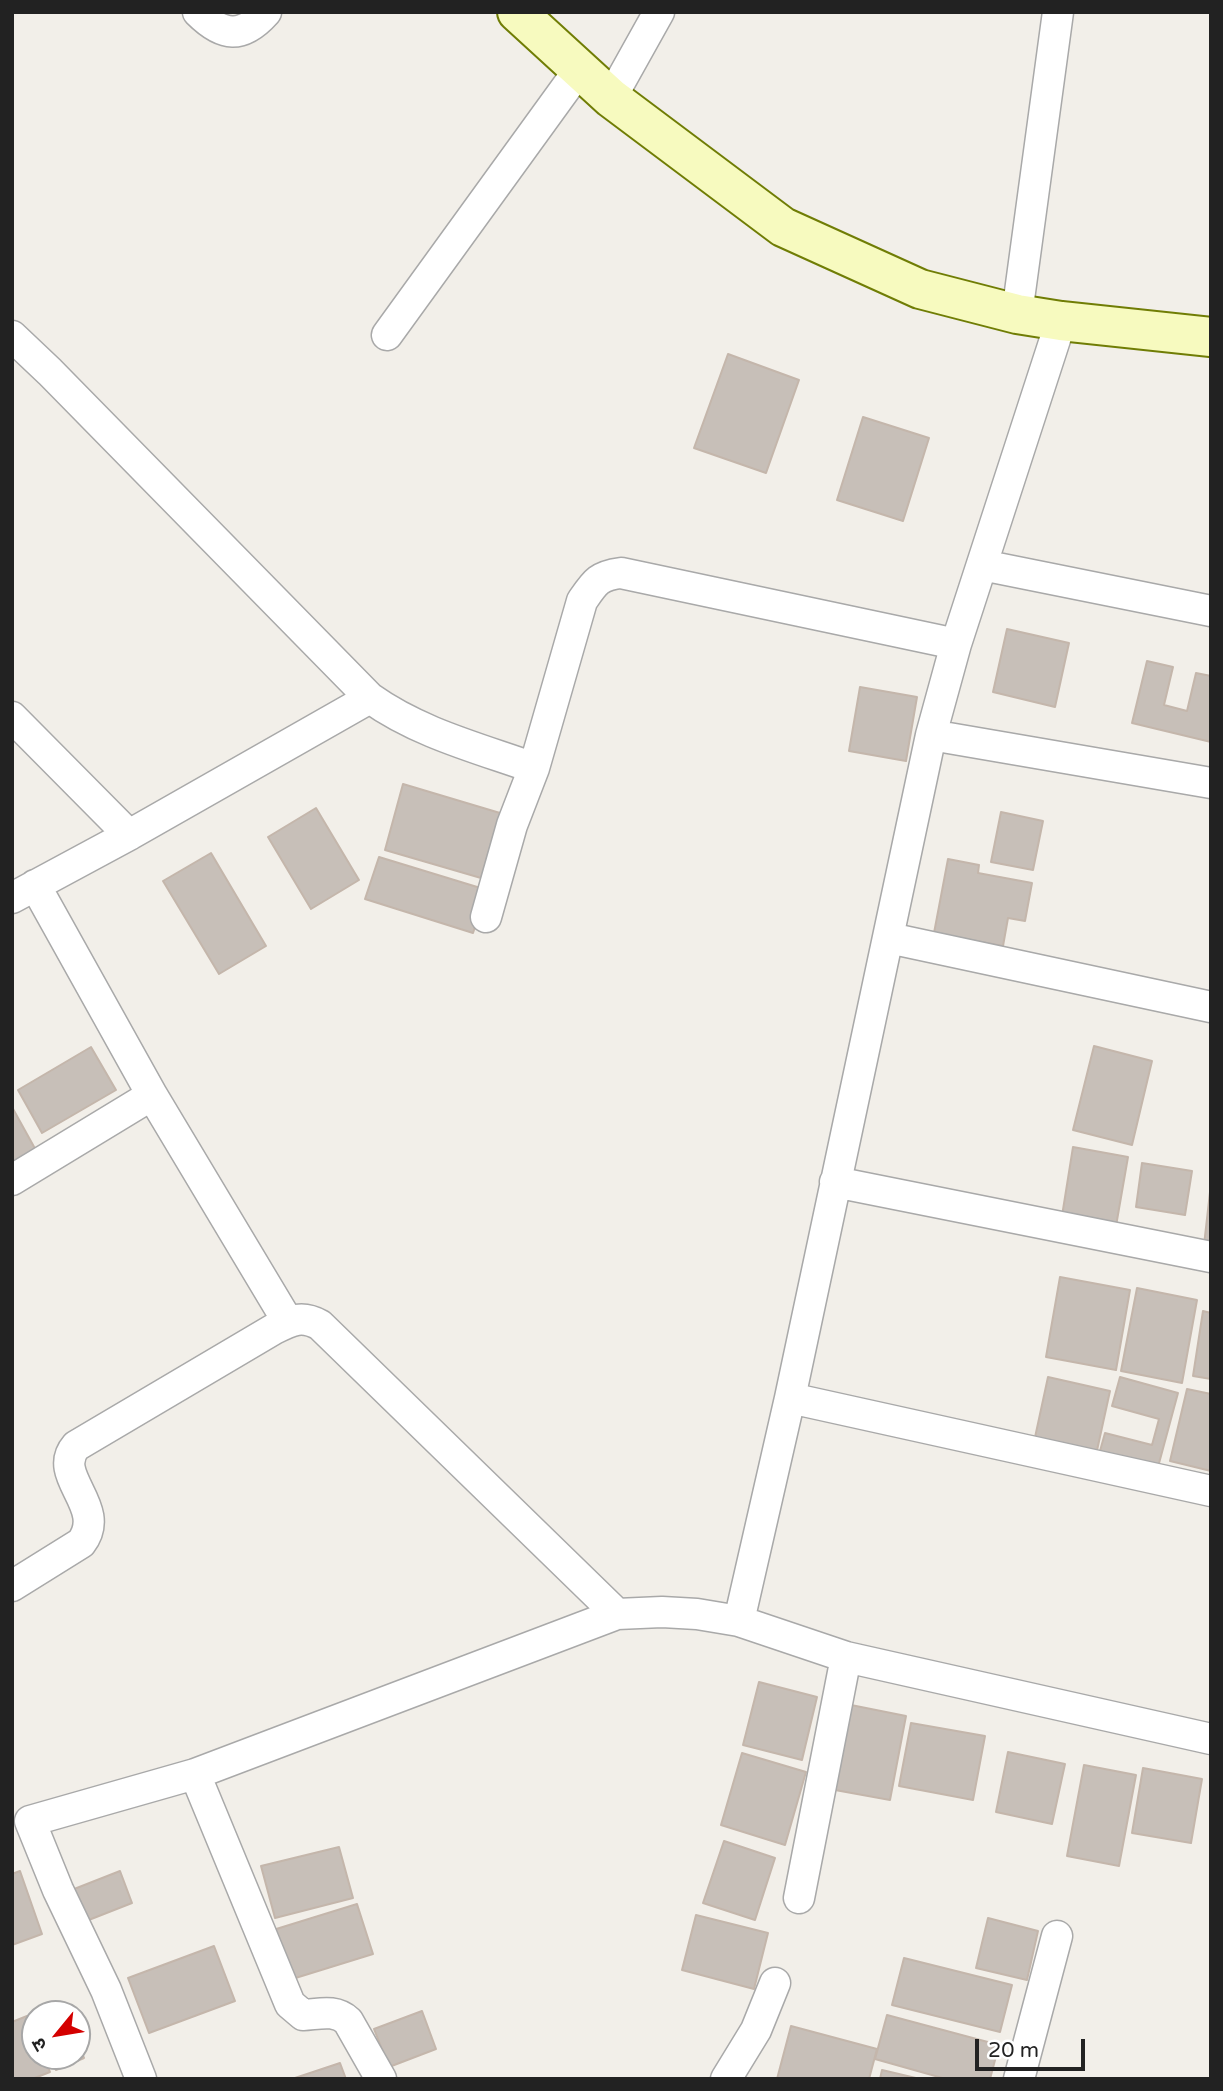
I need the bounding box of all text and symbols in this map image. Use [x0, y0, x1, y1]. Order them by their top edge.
north arrow [21, 2000, 91, 2070]
scale bar [978, 2024, 1088, 2068]
text: उ [27, 2034, 52, 2055]
text: 20 m [988, 2038, 1039, 2063]

